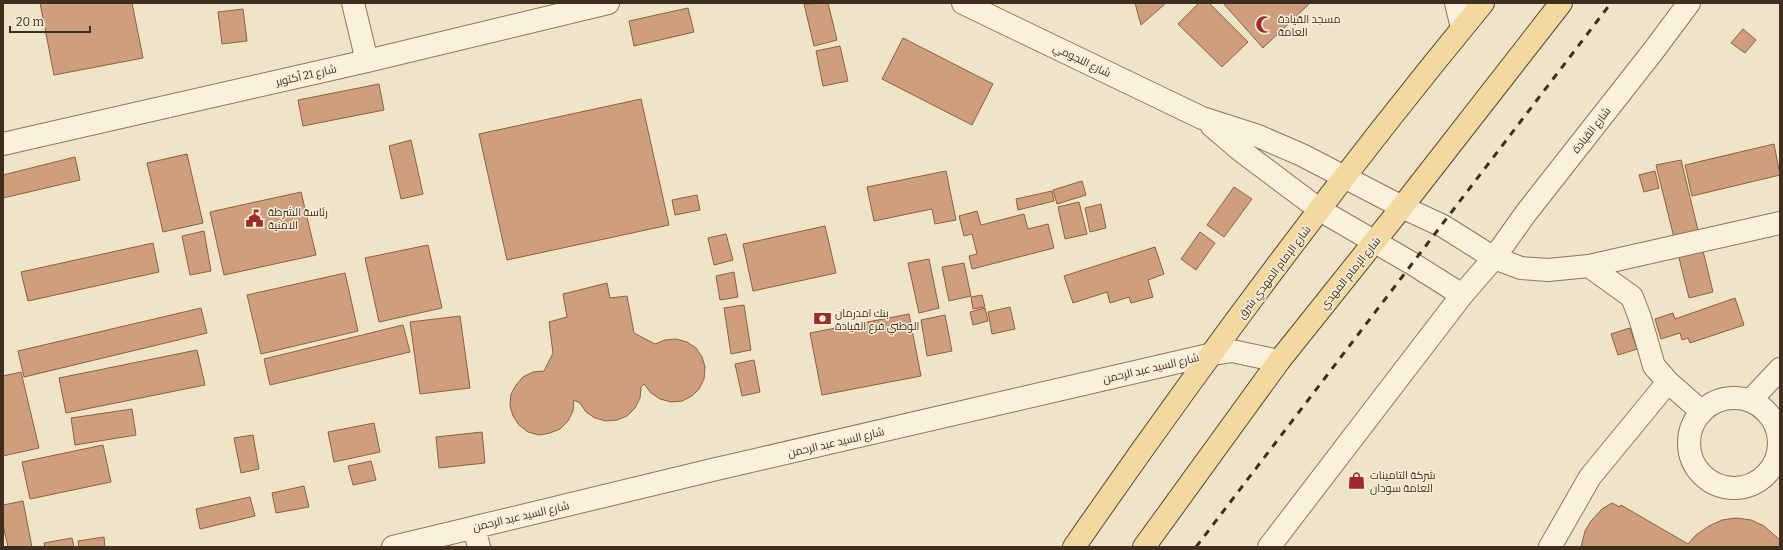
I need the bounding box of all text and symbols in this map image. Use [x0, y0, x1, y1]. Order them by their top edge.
scale bar [10, 8, 90, 34]
place label: مسجد القيادة العامة [1278, 13, 1340, 39]
text: 20 m [16, 15, 45, 29]
mosque icon: مسجد القيادة العامة [1255, 15, 1275, 35]
street label: شارع النجومي [1050, 41, 1113, 82]
street label: شارع 21 أكتوبر [273, 61, 338, 90]
street label: شارع القيادة [1569, 105, 1614, 156]
place label: رئاسة الشرطة الامنية [268, 206, 328, 232]
public building icon: رئاسة الشرطة الامنية [245, 208, 265, 228]
street label: شارع الإمام المهدي شرق [1235, 223, 1315, 323]
street label: شارع الإمام المهدي [1317, 235, 1385, 313]
place label: بنك امدرمان الوطني فرع القيادة [835, 307, 919, 335]
bank icon: بنك امدرمان الوطني فرع القيادة [812, 309, 832, 329]
street label: شارع السيد عبد الرحمن [1102, 351, 1201, 387]
street label: شارع السيد عبد الرحمن [787, 425, 886, 461]
place label: شركة التامينات العامة سودان [1370, 469, 1436, 495]
shop icon: شركة التامينات العامة سودان [1347, 471, 1367, 491]
street label: شارع السيد عبد الرحمن [472, 499, 571, 535]

